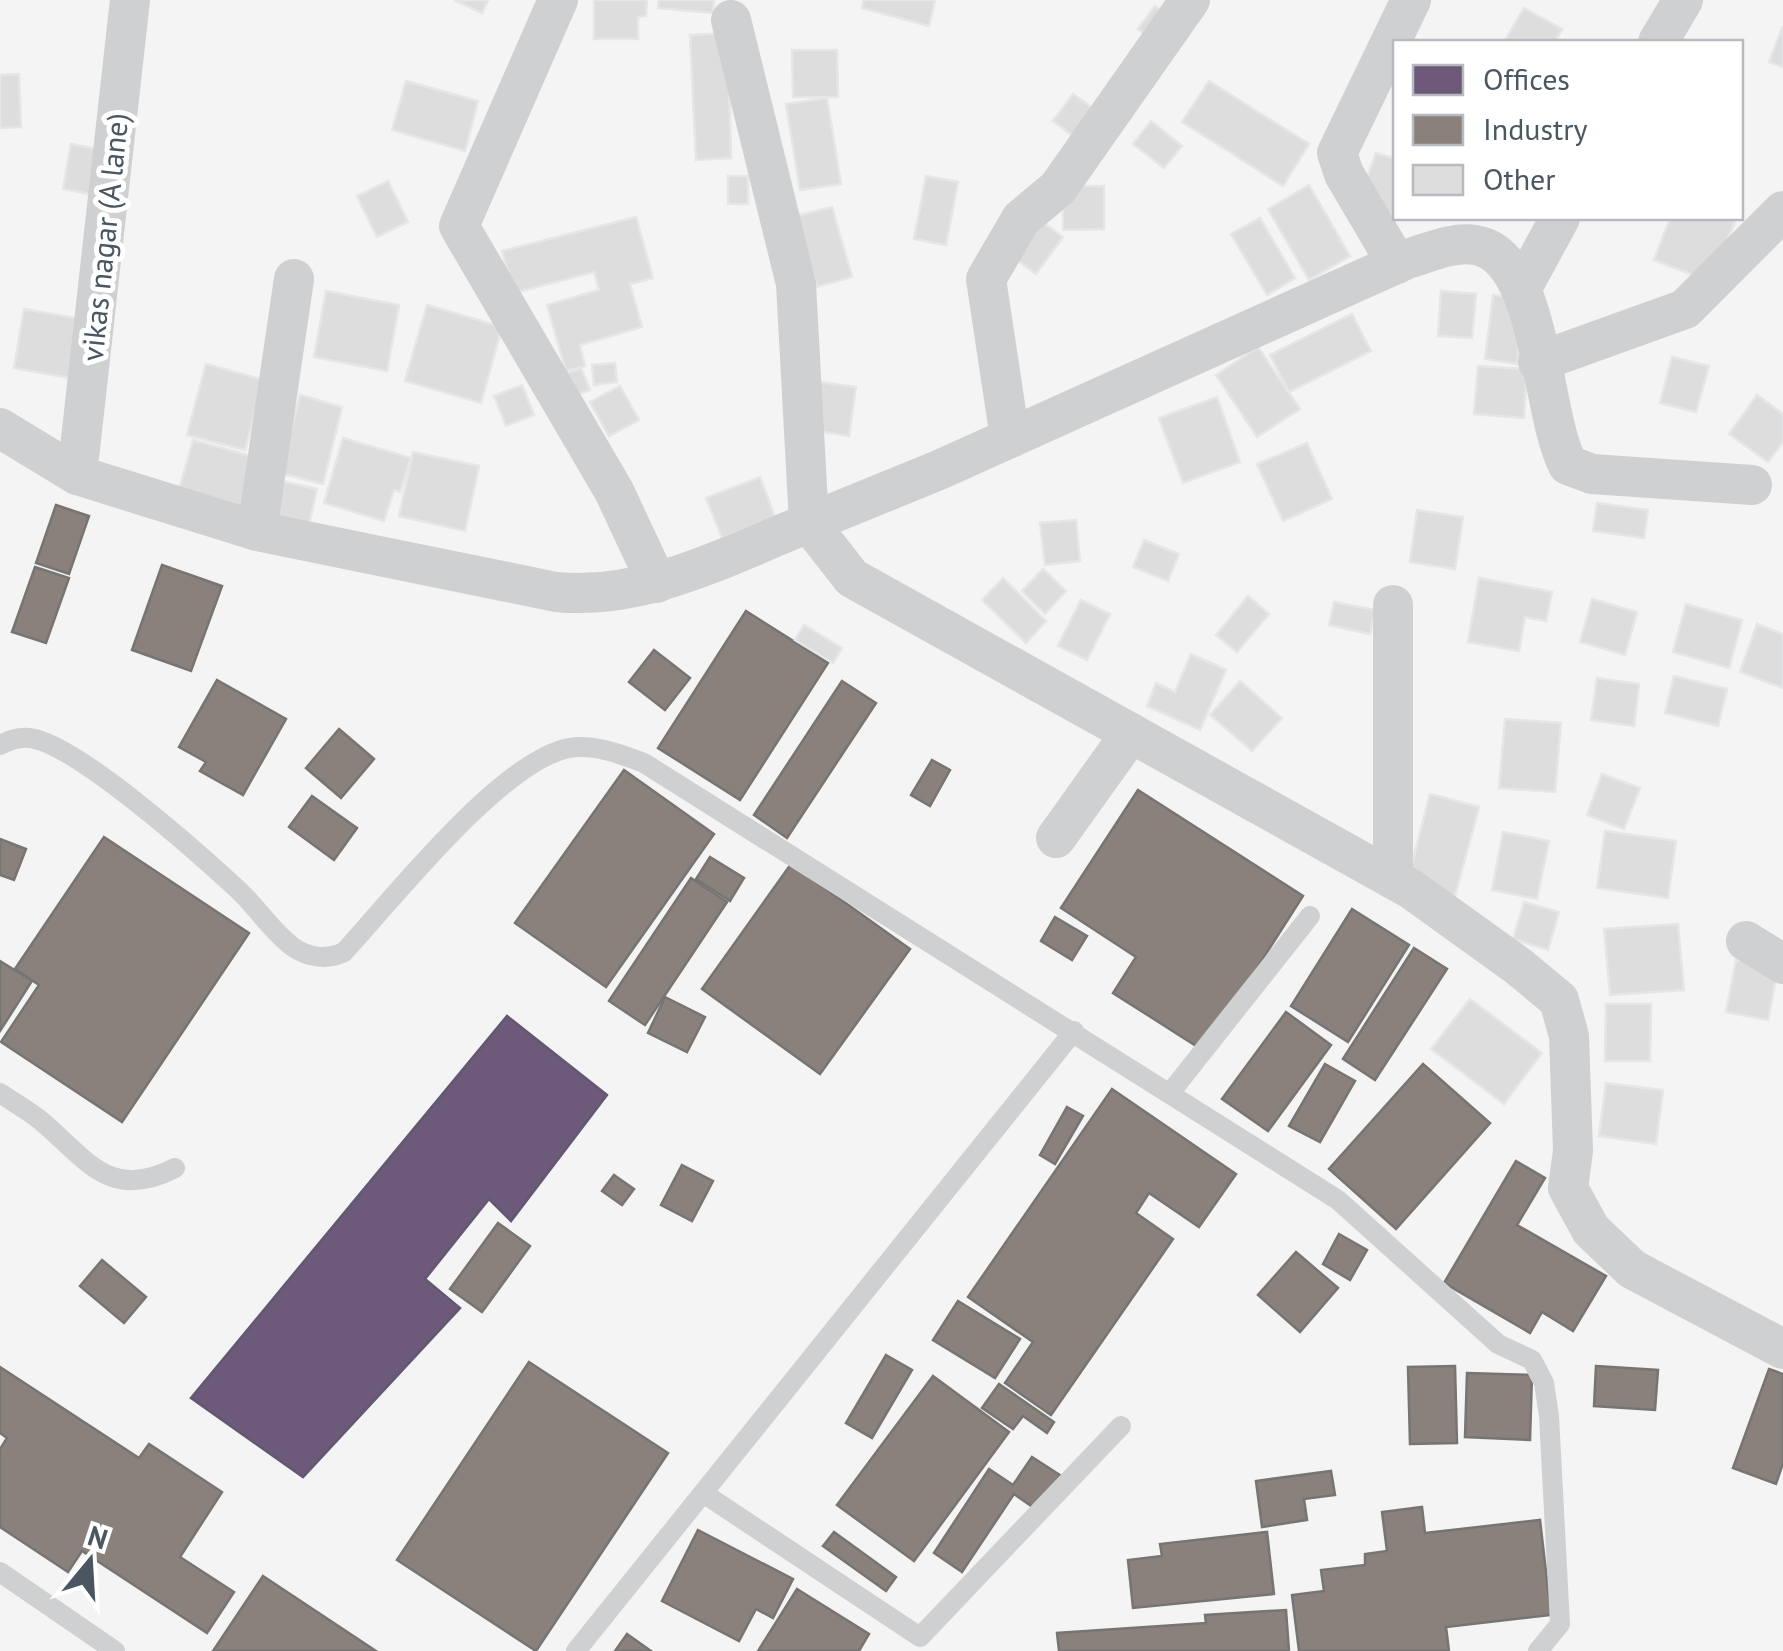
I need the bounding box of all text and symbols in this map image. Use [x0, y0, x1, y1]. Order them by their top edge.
legend [1393, 40, 1743, 220]
text: Offices [1483, 59, 1570, 98]
text: Industry [1483, 109, 1587, 148]
street label: vikas nagar (A lane) [72, 111, 136, 363]
text: Other [1483, 159, 1556, 198]
north arrow [40, 1511, 140, 1611]
text: N [83, 1516, 112, 1557]

